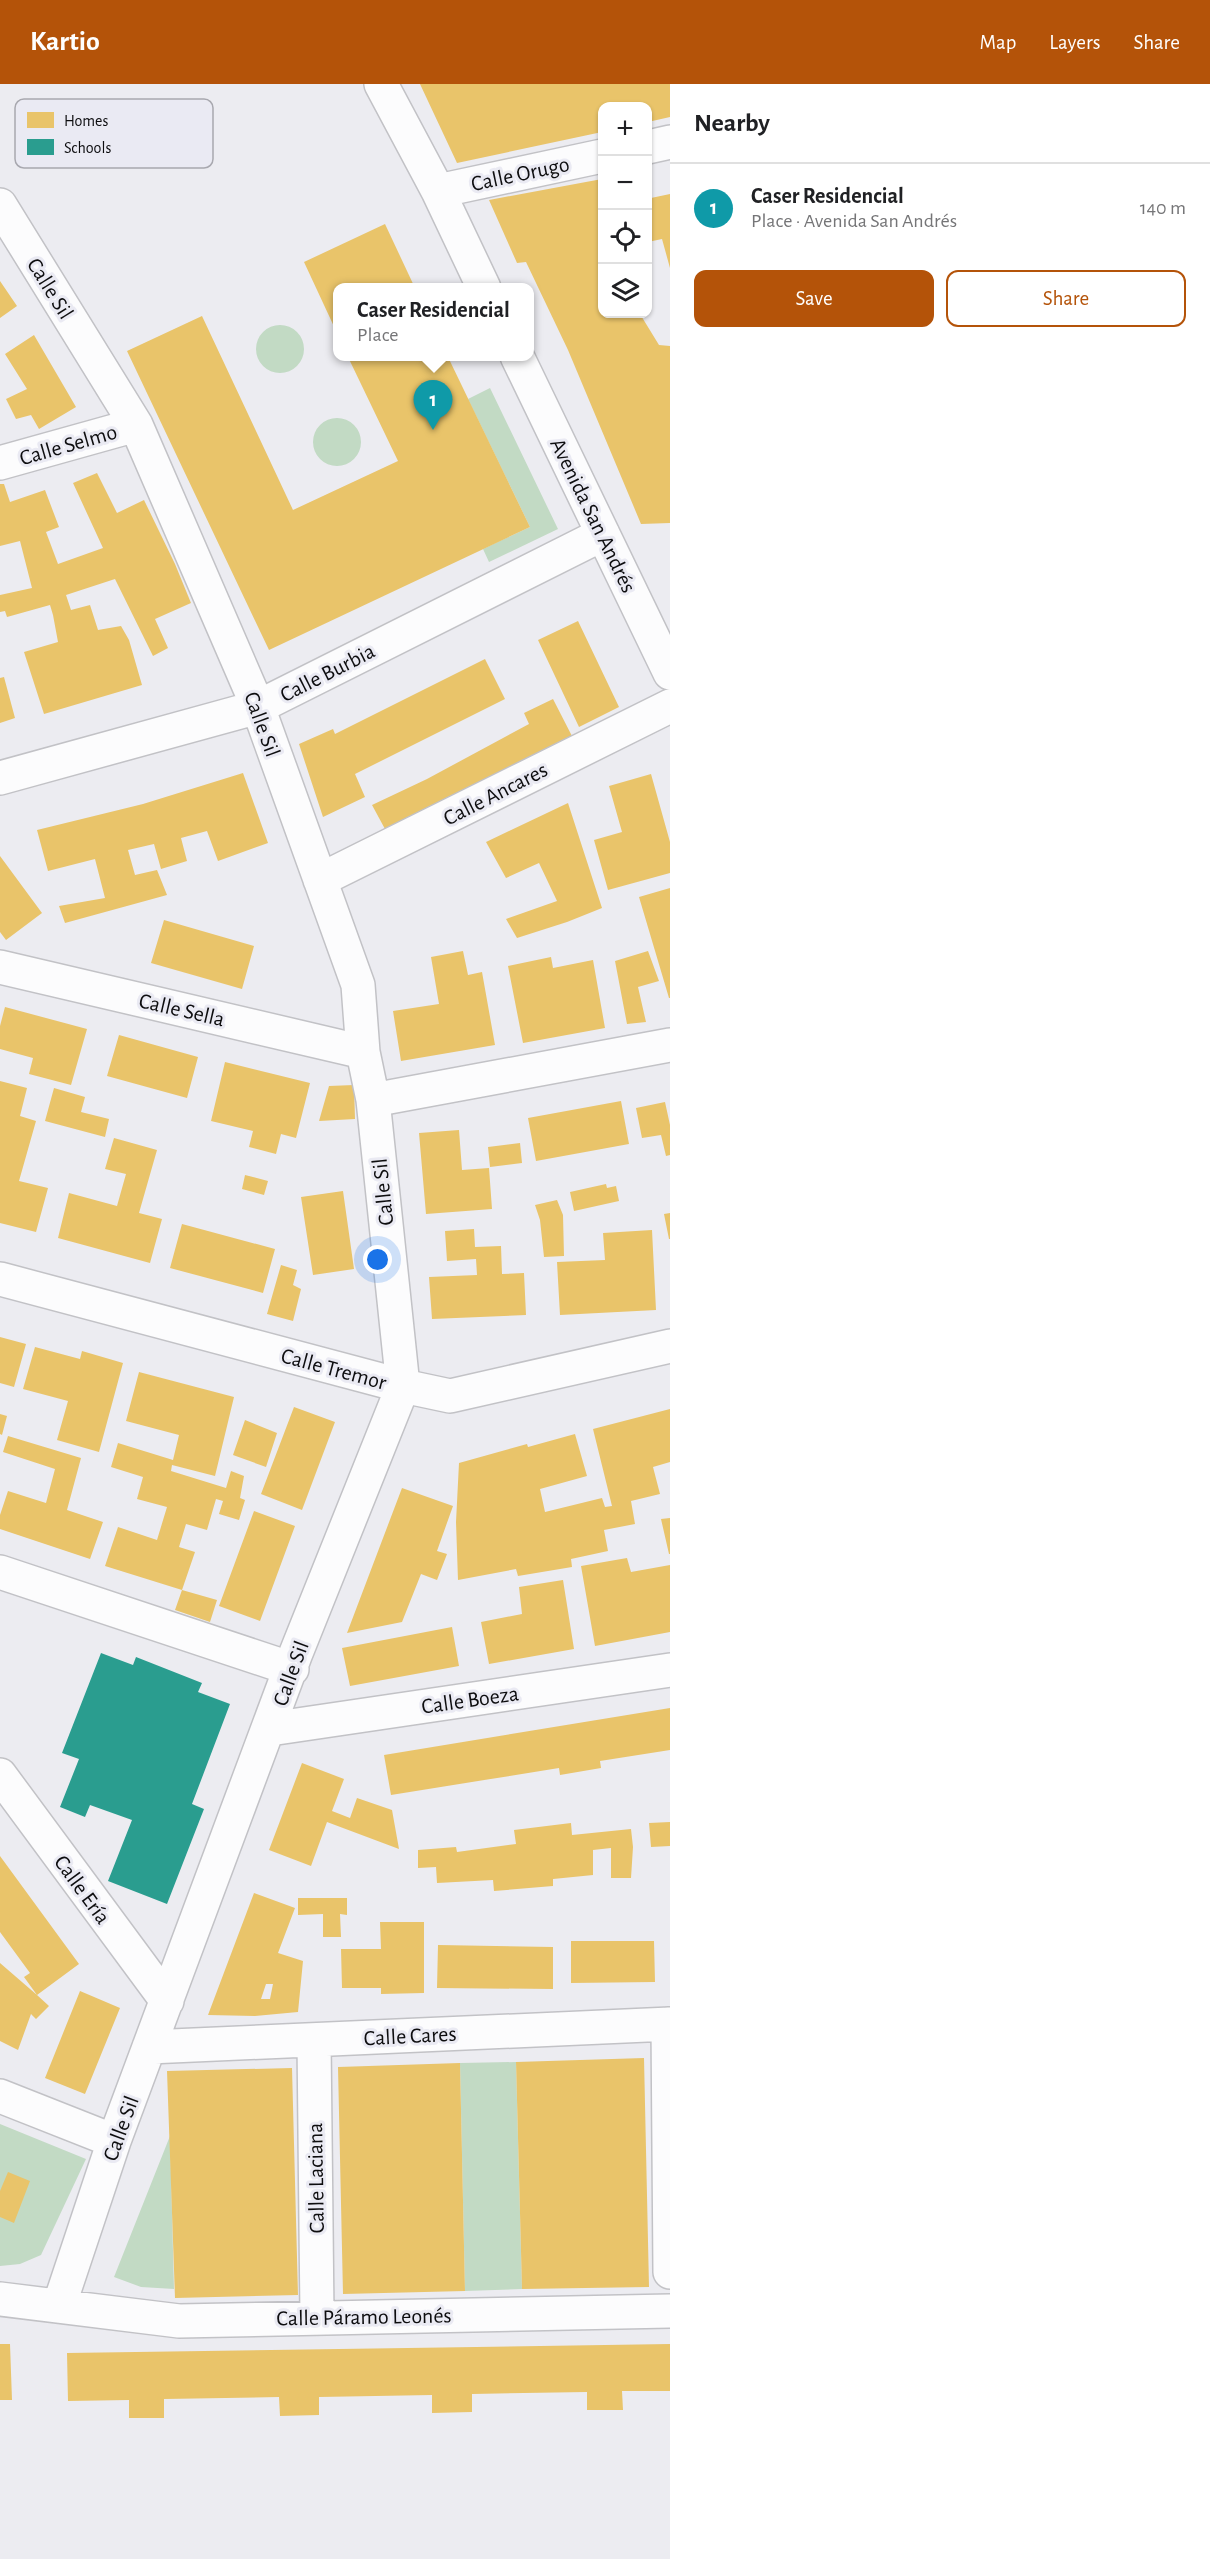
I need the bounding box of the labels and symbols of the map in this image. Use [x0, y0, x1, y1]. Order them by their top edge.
legend [15, 99, 213, 168]
text: Homes [64, 113, 108, 129]
text: Schools [64, 140, 111, 156]
street label: Calle Orugo [469, 153, 571, 195]
street label: Calle Sil [23, 254, 77, 323]
pin: 1 [414, 380, 452, 430]
street label: Calle Selmo [17, 421, 119, 469]
street label: Avenida San Andrés [546, 435, 640, 596]
street label: Calle Burbia [277, 640, 378, 706]
street label: Calle Sil [240, 689, 284, 760]
street label: Calle Ancares [440, 758, 551, 829]
street label: Calle Sella [137, 989, 227, 1031]
street label: Calle Sil [369, 1157, 397, 1227]
your location [363, 1245, 392, 1274]
street label: Calle Tremor [279, 1344, 389, 1394]
street label: Calle Sil [269, 1638, 313, 1709]
street label: Calle Boeza [420, 1682, 520, 1718]
street label: Calle Ería [50, 1851, 114, 1928]
street label: Calle Cares [363, 2023, 457, 2049]
street label: Calle Sil [99, 2093, 143, 2164]
street label: Calle Laciana [304, 2122, 328, 2234]
street label: Calle Páramo Leonés [276, 2304, 452, 2330]

